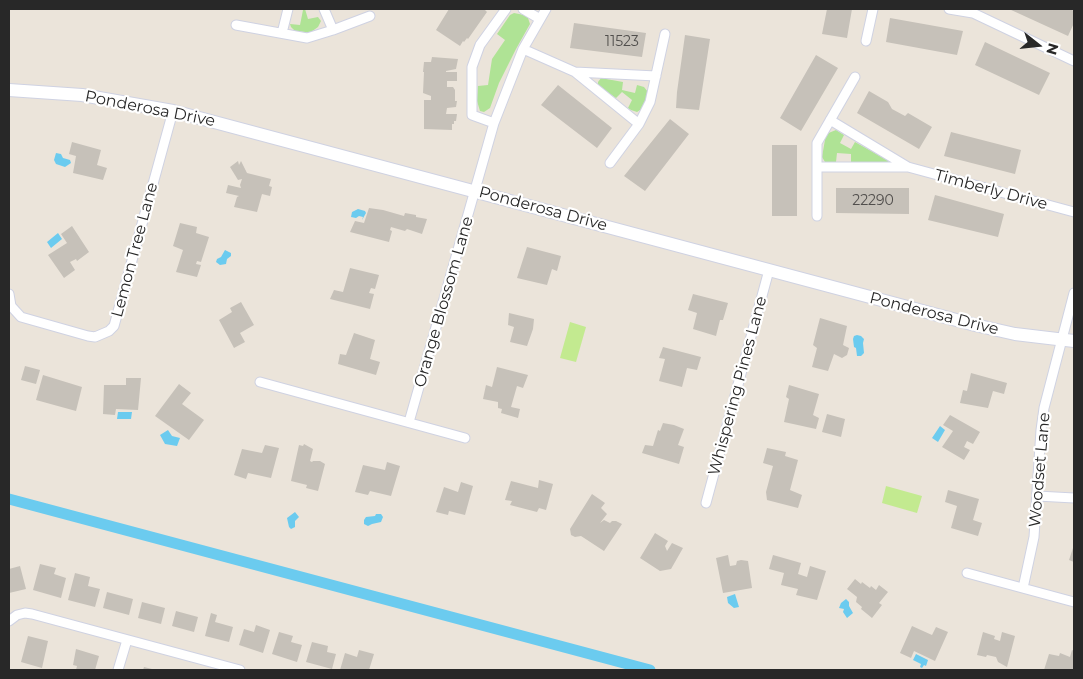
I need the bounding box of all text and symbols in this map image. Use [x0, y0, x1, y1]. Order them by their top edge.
north arrow [1013, 20, 1063, 70]
house number: 11523 [605, 34, 639, 50]
text: N [1042, 41, 1063, 57]
street label: Ponderosa Drive [83, 87, 217, 131]
street label: Timberly Drive [932, 166, 1050, 214]
street label: Lemon Tree Lane [108, 180, 162, 320]
street label: Ponderosa Drive [477, 183, 609, 235]
house number: 22290 [852, 193, 894, 209]
street label: Orange Blossom Lane [410, 214, 478, 390]
street label: Ponderosa Drive [868, 289, 1000, 339]
street label: Whispering Pines Lane [705, 294, 771, 478]
street label: Woodset Lane [1025, 412, 1055, 528]

